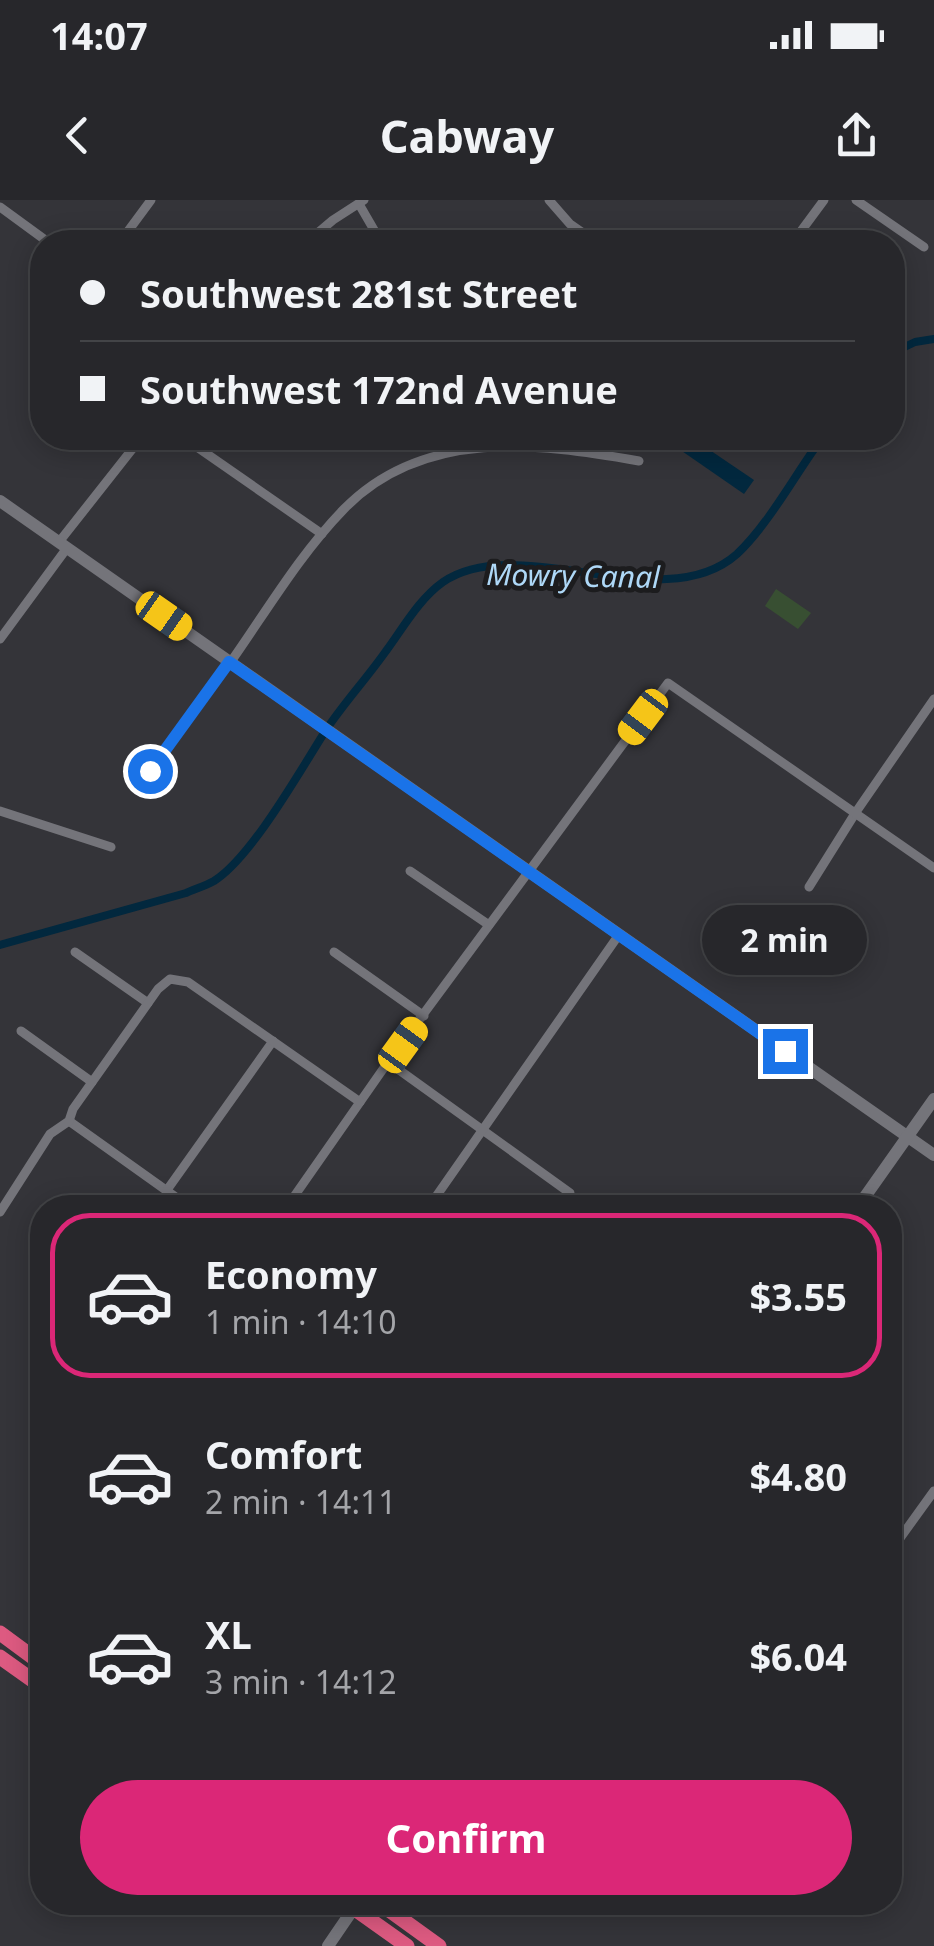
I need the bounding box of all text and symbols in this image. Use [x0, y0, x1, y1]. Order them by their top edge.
text: 14:07 [50, 9, 148, 61]
text: Cabway [380, 105, 554, 166]
icon: back [50, 108, 105, 163]
icon: share [829, 108, 884, 163]
text: Southwest 281st Street [140, 267, 577, 319]
text: Southwest 172nd Avenue [140, 363, 618, 415]
water label: Mowry Canal [486, 553, 661, 597]
car [131, 587, 197, 645]
car [613, 684, 673, 750]
route start [128, 749, 173, 794]
callout: 2 min [702, 906, 868, 976]
text: 2 min [740, 918, 829, 961]
car [373, 1012, 433, 1078]
route end [763, 1029, 808, 1074]
text: Economy [205, 1248, 377, 1300]
icon: car [85, 1251, 175, 1341]
text: $3.55 [749, 1270, 847, 1322]
text: 1 min · 14:10 [205, 1300, 397, 1343]
text: Comfort [205, 1428, 362, 1480]
icon: car [85, 1431, 175, 1521]
text: $4.80 [749, 1450, 847, 1502]
text: 2 min · 14:11 [205, 1480, 397, 1523]
text: XL [205, 1608, 252, 1660]
icon: car [85, 1611, 175, 1701]
text: $6.04 [749, 1630, 847, 1682]
text: 3 min · 14:12 [205, 1660, 397, 1703]
button: Confirm [80, 1780, 852, 1895]

